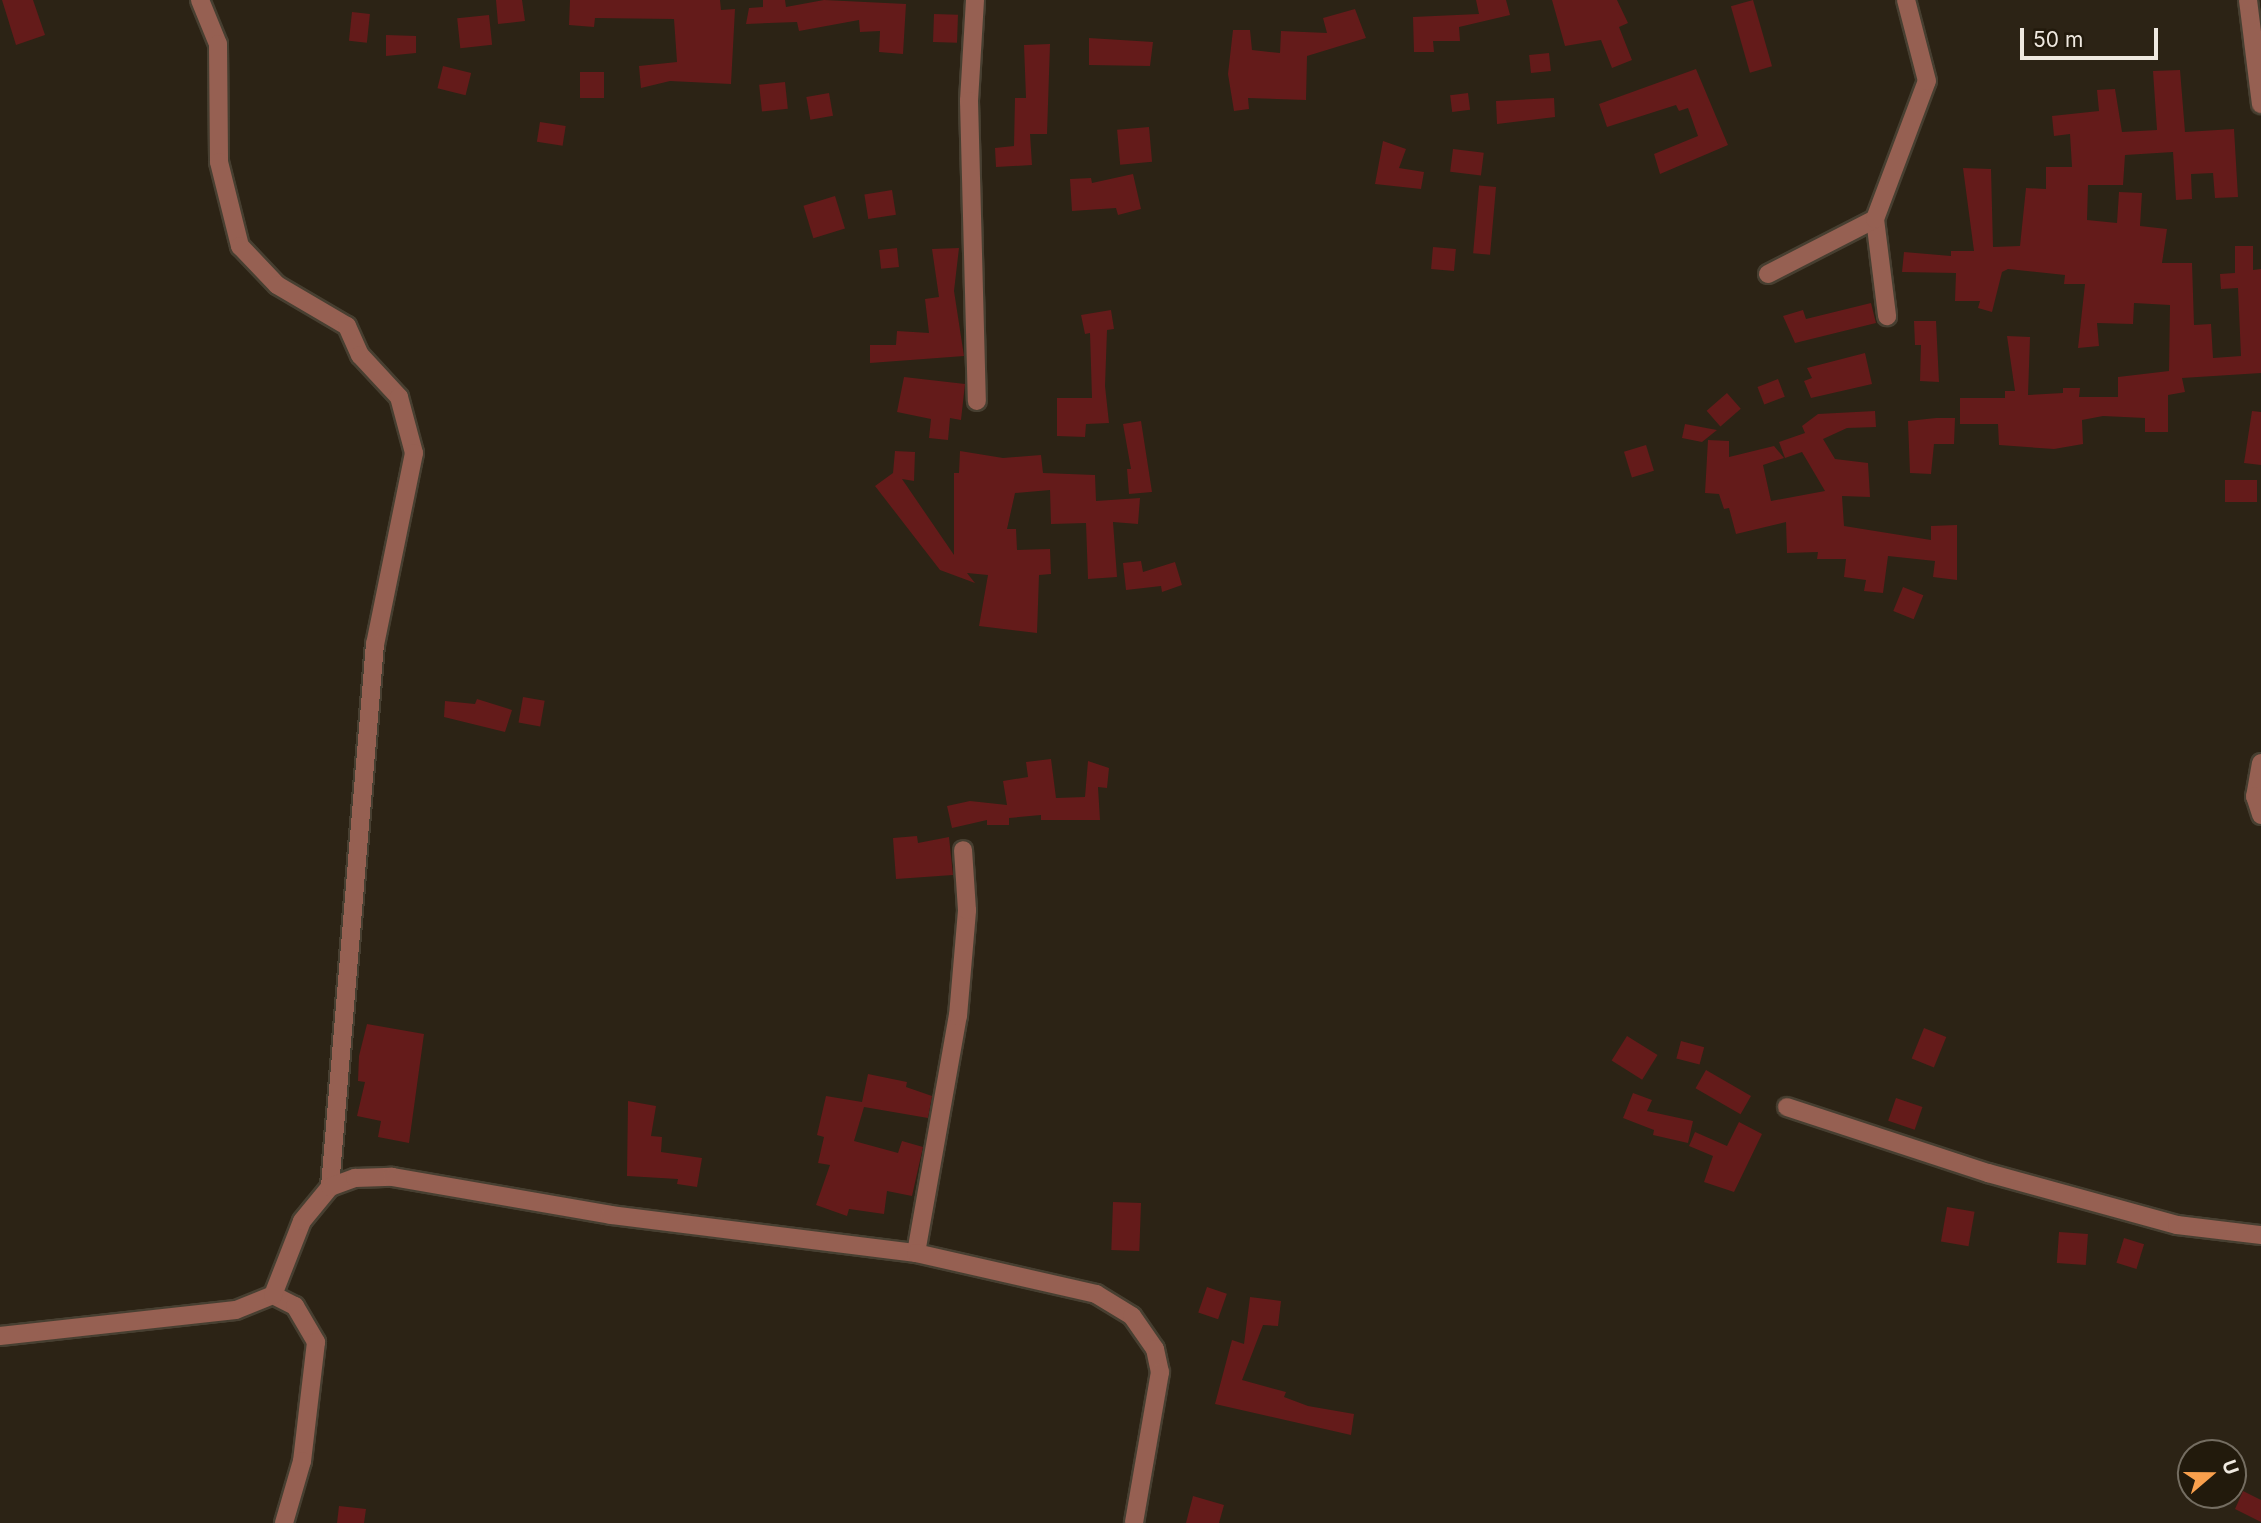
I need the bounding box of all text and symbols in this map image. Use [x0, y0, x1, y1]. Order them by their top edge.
scale bar [2023, 14, 2161, 58]
text: 50 m [2033, 27, 2083, 52]
north arrow [2177, 1439, 2247, 1509]
text: U [2217, 1457, 2244, 1478]

